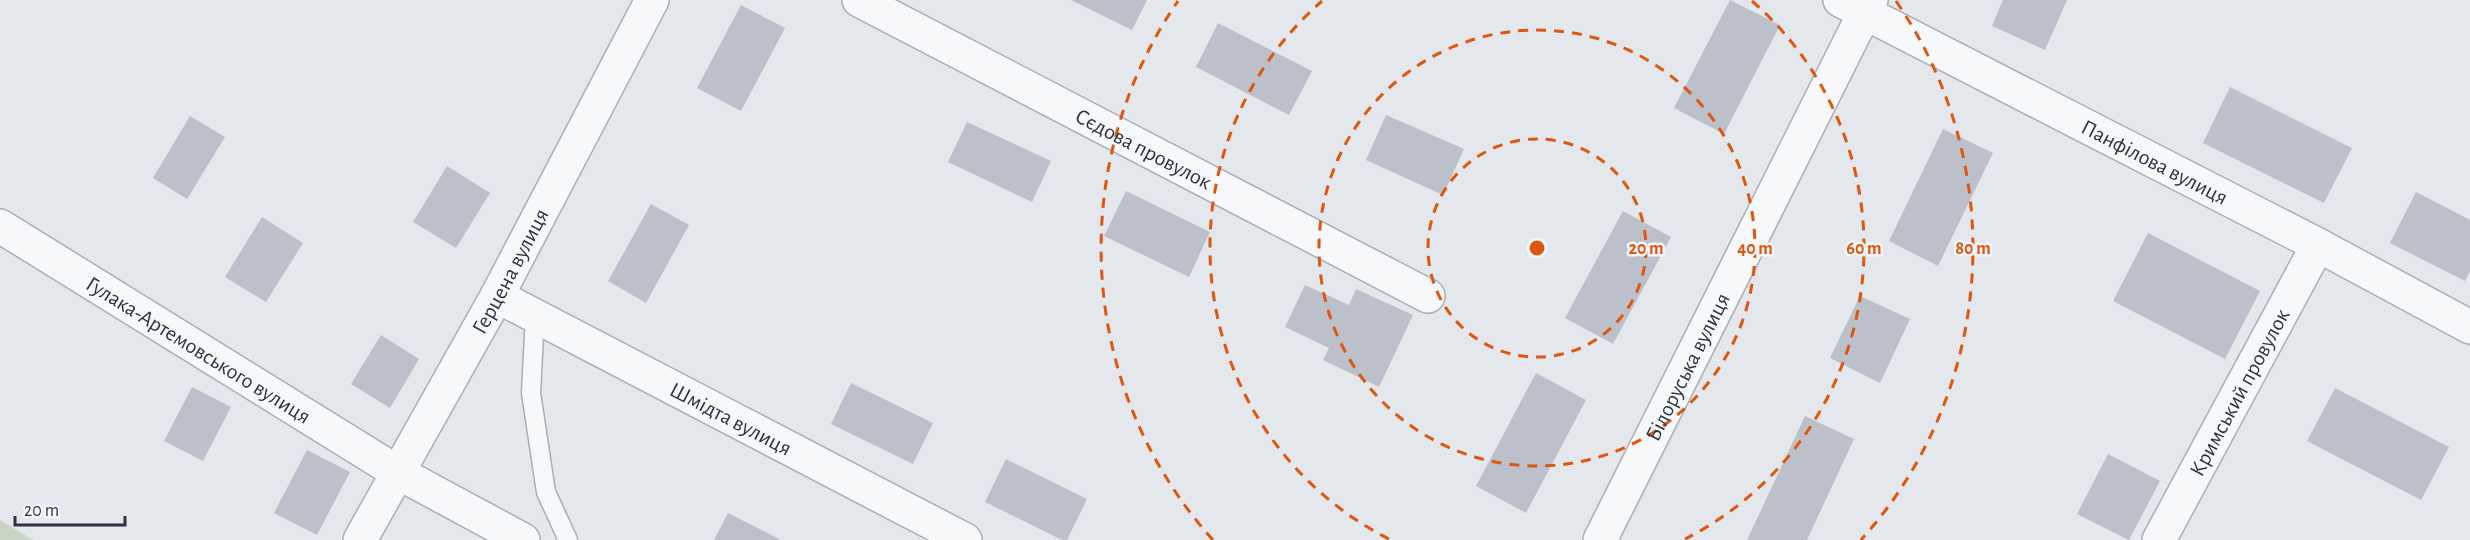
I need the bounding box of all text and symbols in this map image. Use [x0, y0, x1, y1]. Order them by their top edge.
street label: Сєдова провулок [1072, 105, 1215, 193]
street label: Панфілова вулиця [2078, 116, 2231, 209]
street label: Герцена вулиця [468, 205, 553, 338]
centre of rings [1527, 238, 1547, 258]
text: 20 m [1628, 240, 1664, 258]
text: 40 m [1737, 240, 1773, 258]
text: 60 m [1846, 240, 1882, 258]
text: 80 m [1955, 240, 1991, 258]
street label: Гулака-Артемовського вулиця [82, 272, 315, 428]
street label: Білоруська вулиця [1642, 290, 1734, 445]
street label: Кримський провулок [2186, 305, 2293, 480]
street label: Шмідта вулиця [666, 378, 795, 460]
scale bar [15, 489, 124, 527]
text: 20 m [24, 502, 59, 520]

